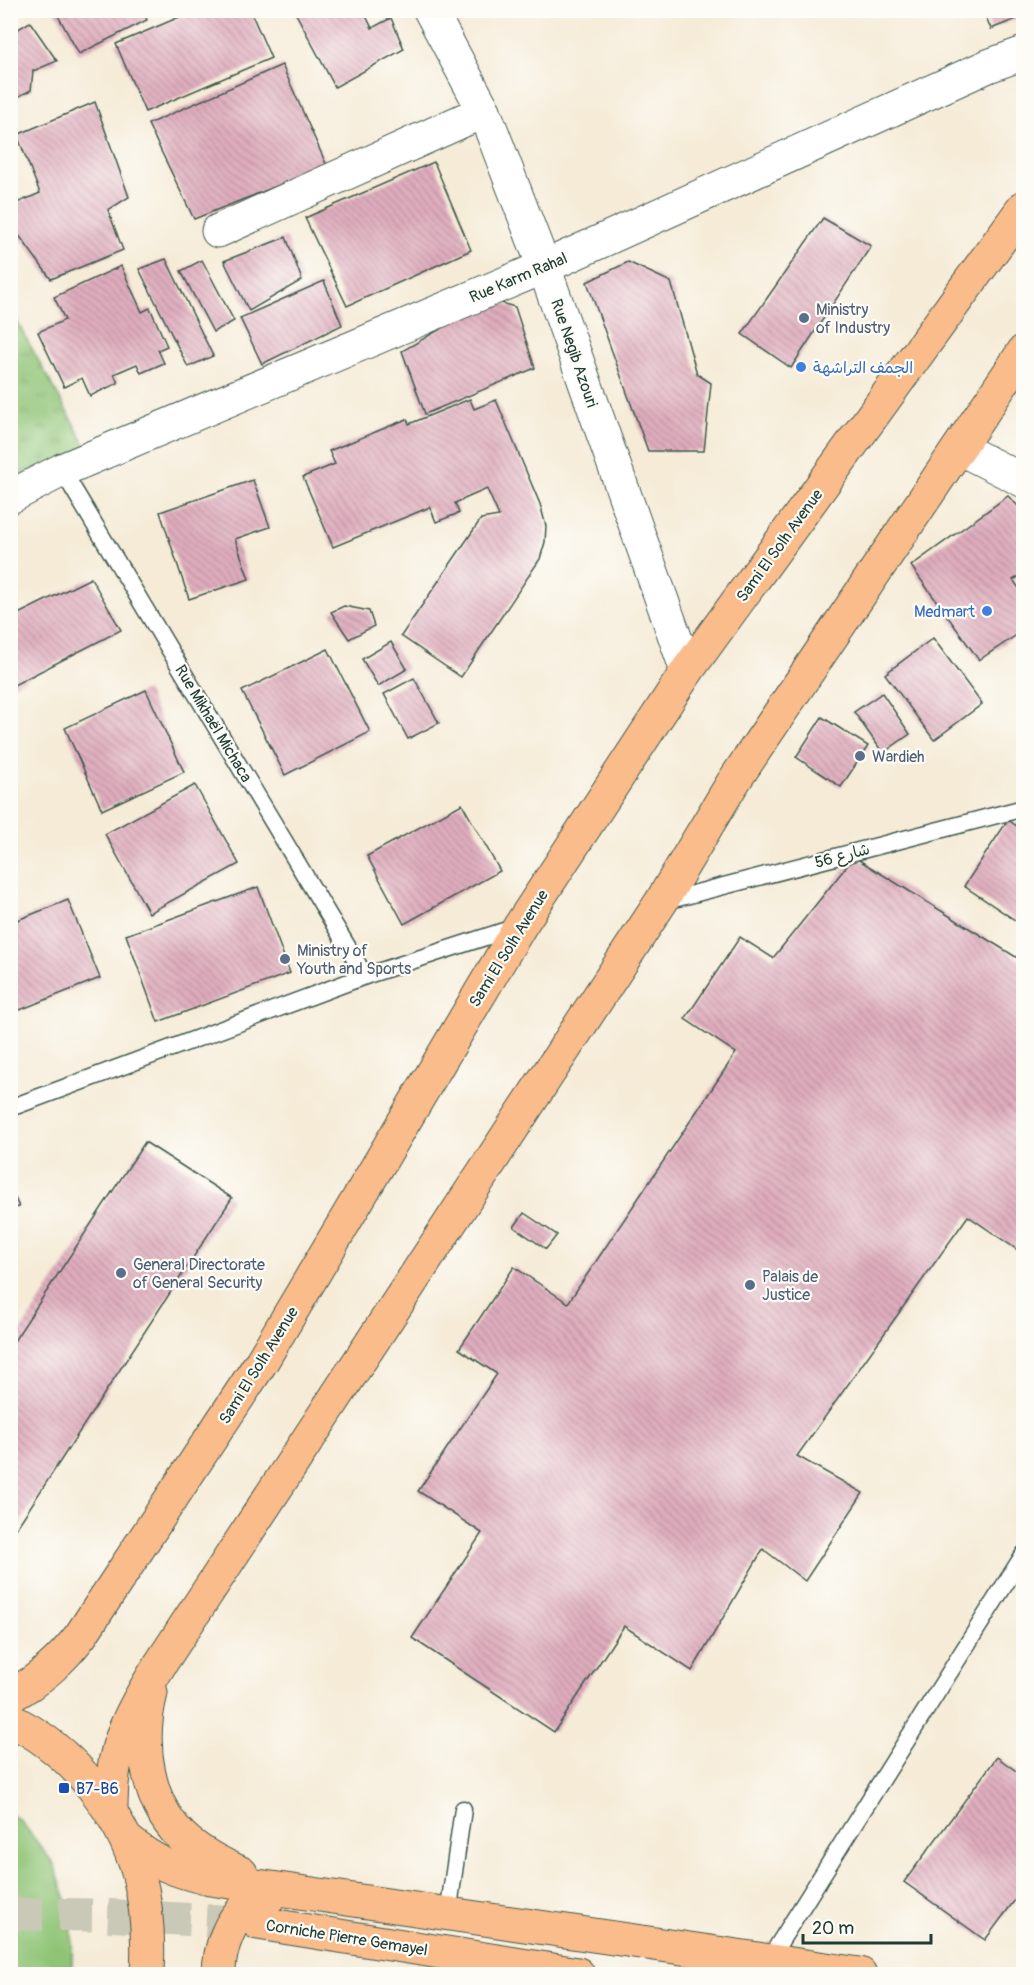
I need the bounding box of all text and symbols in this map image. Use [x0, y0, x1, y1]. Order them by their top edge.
street label: Rue Karm Rahal [466, 248, 570, 308]
street label: Rue Negib Azouri [546, 296, 602, 410]
place label: Ministry of Industry [816, 300, 890, 338]
marker: Ministry of Industry [797, 311, 811, 325]
place label: الجمف التراشهة [813, 358, 913, 378]
marker: الجمف التراشهة [794, 360, 808, 374]
street label: Sami El Solh Avenue [732, 485, 828, 606]
place label: Medmart [914, 602, 976, 622]
marker: Medmart [980, 604, 994, 618]
street label: Rue Mikhaël Michaca [170, 661, 256, 786]
place label: Wardieh [872, 747, 925, 767]
marker: Wardieh [853, 749, 867, 763]
street label: شارع 56 [813, 839, 872, 874]
street label: Sami El Solh Avenue [465, 886, 553, 1011]
place label: Ministry of Youth and Sports [296, 941, 411, 979]
marker: Ministry of Youth and Sports [278, 952, 292, 966]
place label: General Directorate of General Security [133, 1255, 265, 1293]
marker: General Directorate of General Security [114, 1266, 128, 1280]
place label: Palais de Justice [762, 1267, 818, 1305]
marker: Palais de Justice [743, 1278, 757, 1292]
street label: Sami El Solh Avenue [215, 1303, 303, 1428]
place label: B7-B6 [76, 1779, 119, 1799]
marker: B7-B6 [57, 1781, 71, 1795]
scale bar [803, 1907, 930, 1945]
street label: Corniche Pierre Gemayel [265, 1915, 429, 1961]
text: 20 m [812, 1917, 854, 1940]

